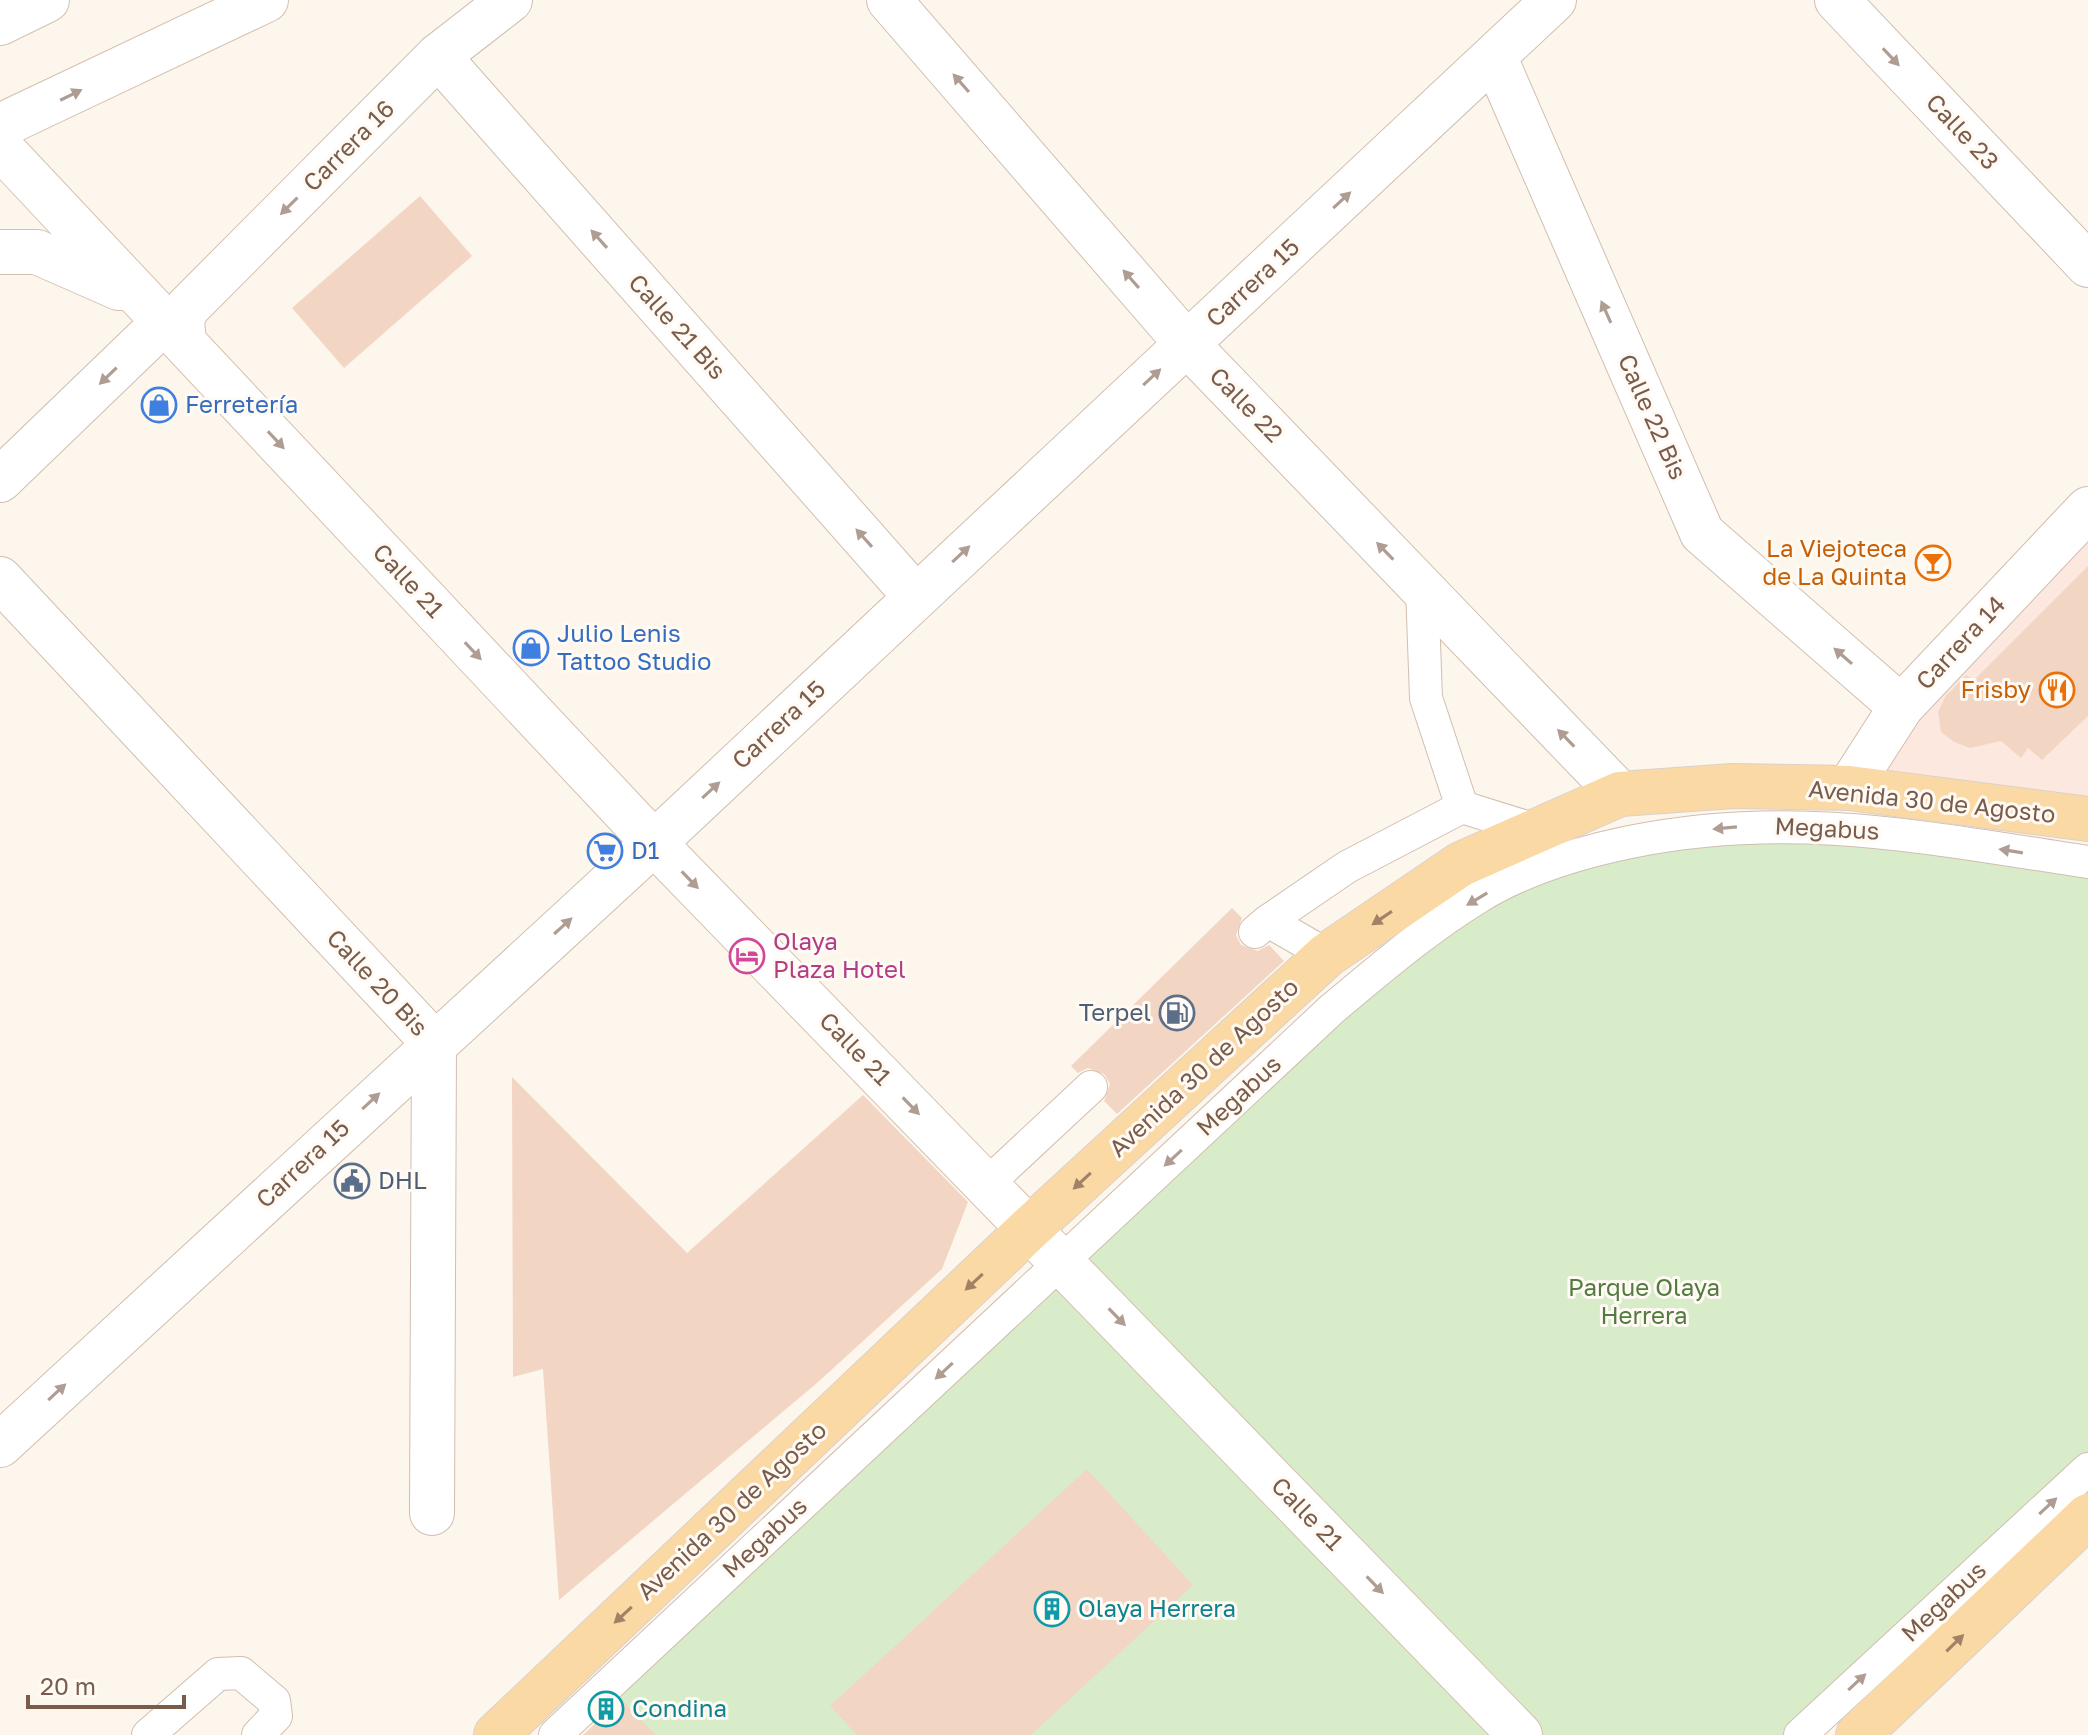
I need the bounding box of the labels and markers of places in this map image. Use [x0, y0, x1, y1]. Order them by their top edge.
shop icon: Ferretería [140, 386, 178, 424]
place label: Ferretería [185, 389, 298, 418]
place label: La Viejoteca de La Quinta [1762, 533, 1907, 590]
bar icon: La Viejoteca de La Quinta [1914, 544, 1952, 582]
place label: Julio Lenis Tattoo Studio [557, 618, 711, 675]
shop icon: Julio Lenis Tattoo Studio [512, 629, 550, 667]
restaurant icon: Frisby [2038, 671, 2076, 709]
place label: Frisby [1960, 674, 2031, 703]
supermarket icon: D1 [586, 832, 624, 870]
place label: D1 [631, 835, 659, 864]
place label: Olaya Plaza Hotel [773, 926, 906, 983]
hotel icon: Olaya Plaza Hotel [728, 937, 766, 975]
fuel station icon: Terpel [1158, 994, 1196, 1032]
place label: Terpel [1079, 997, 1151, 1026]
public building icon: DHL [333, 1162, 371, 1200]
place label: DHL [378, 1165, 427, 1194]
building icon: Olaya Herrera [1033, 1590, 1071, 1628]
place label: Olaya Herrera [1078, 1593, 1236, 1622]
building icon: Condina [587, 1690, 625, 1728]
place label: Condina [632, 1693, 727, 1722]

